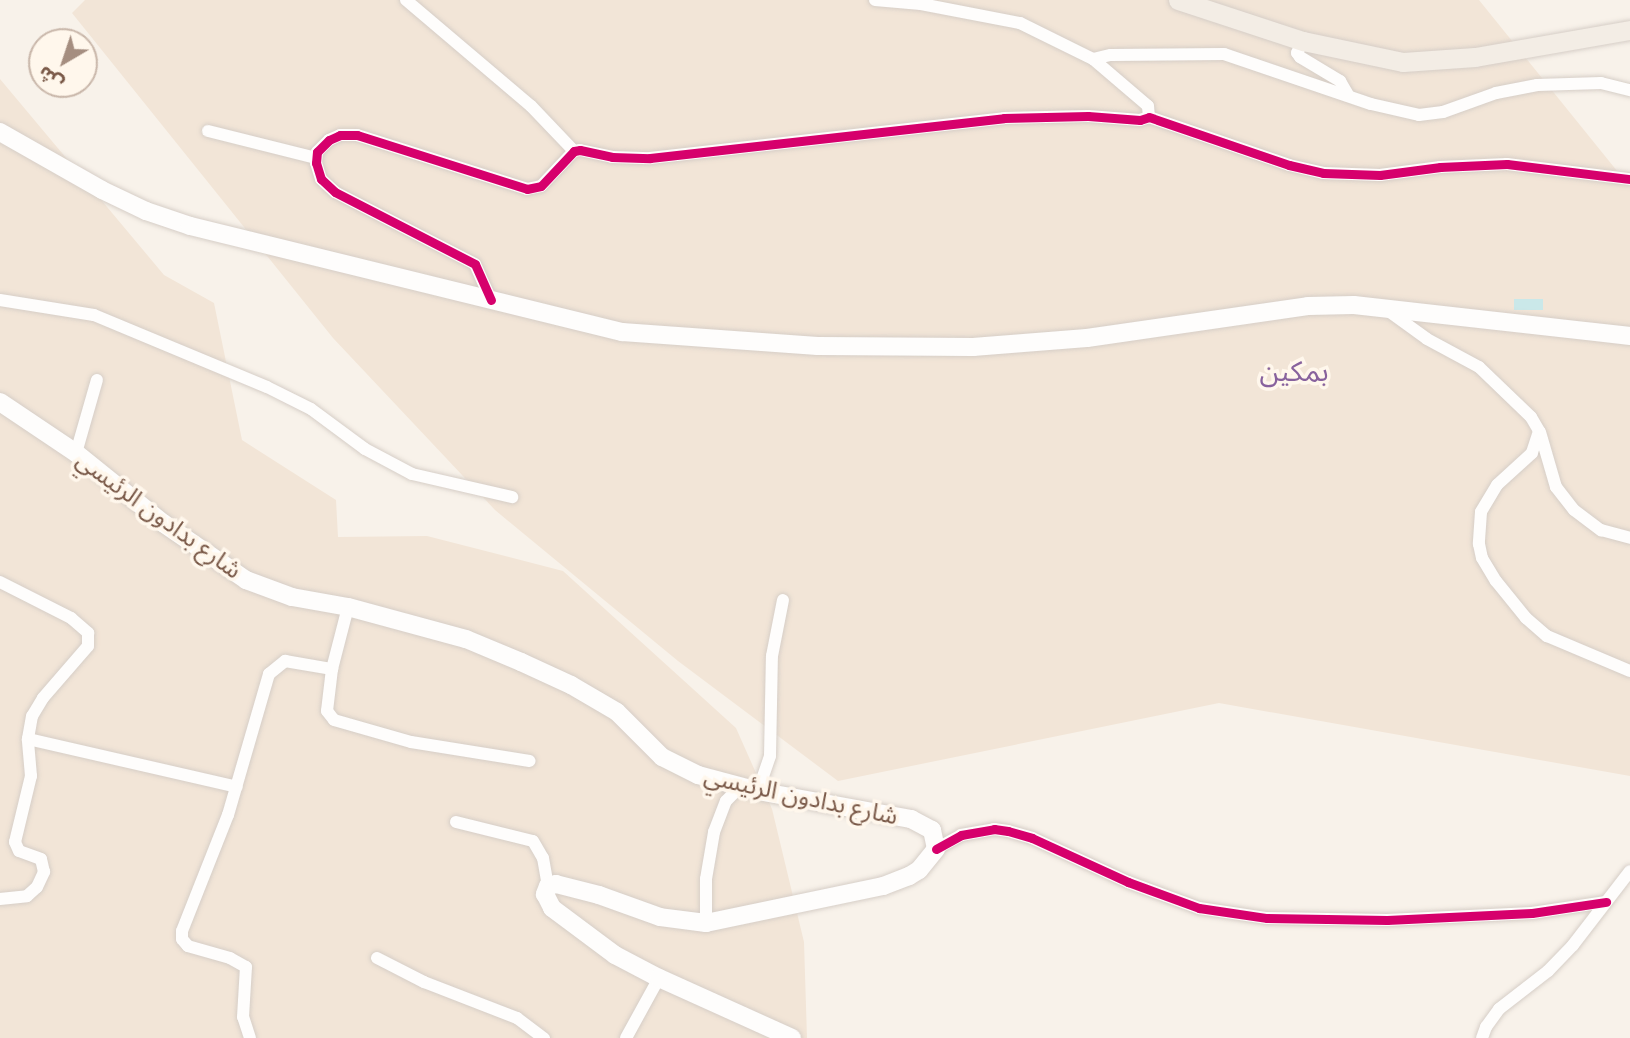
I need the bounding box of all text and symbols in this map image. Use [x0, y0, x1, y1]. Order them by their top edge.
north arrow [28, 28, 98, 98]
text: ش [32, 59, 69, 97]
district label: بمكين [1260, 355, 1328, 389]
street label: شارع بدادون الرئيسي [71, 445, 247, 585]
street label: شارع بدادون الرئيسي [701, 761, 901, 831]

